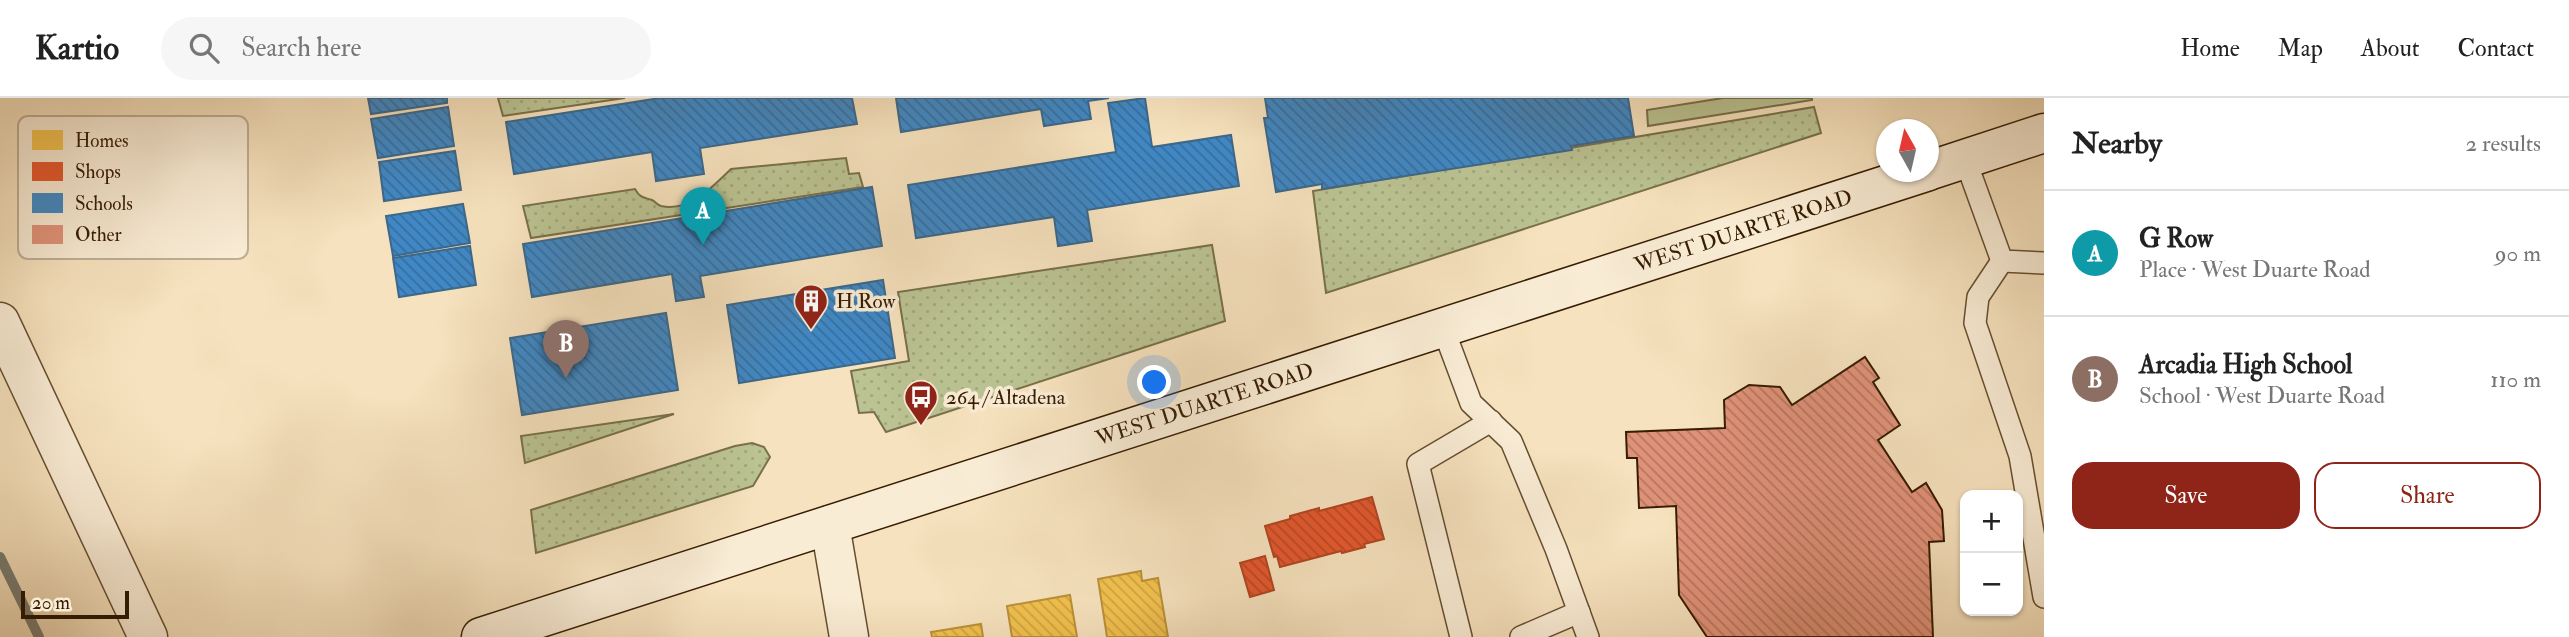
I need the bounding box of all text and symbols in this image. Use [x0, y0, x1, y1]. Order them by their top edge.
search box [161, 17, 651, 80]
text: Kartio [35, 28, 119, 69]
icon: search [185, 29, 223, 67]
text: Search here [241, 32, 361, 64]
text: Home [2180, 33, 2240, 64]
text: Map [2278, 33, 2323, 64]
text: About [2361, 33, 2420, 64]
text: Contact [2458, 33, 2534, 64]
legend [18, 116, 248, 259]
north arrow [1876, 119, 1939, 182]
text: Nearby [2072, 125, 2162, 162]
text: Homes [75, 129, 129, 153]
text: 2 results [2466, 129, 2541, 158]
text: Shops [75, 160, 121, 185]
street label: WEST DUARTE ROAD [1630, 184, 1856, 279]
pin: A [680, 187, 726, 245]
text: Schools [75, 192, 133, 216]
text: Other [75, 223, 122, 247]
text: G Row [2139, 223, 2213, 255]
text: A [2088, 239, 2102, 268]
text: 90 m [2495, 239, 2541, 268]
text: Place · West Duarte Road [2139, 255, 2371, 284]
building icon: H Row [792, 282, 830, 331]
place label: H Row [836, 288, 896, 315]
pin: B [543, 320, 589, 378]
text: Arcadia High School [2139, 349, 2352, 381]
street label: WEST DUARTE ROAD [1091, 357, 1317, 453]
your location [1137, 365, 1171, 399]
text: B [2087, 365, 2103, 394]
text: 110 m [2490, 365, 2541, 394]
bus stop icon: 264 / Altadena [902, 378, 940, 427]
text: School · West Duarte Road [2139, 381, 2385, 410]
place label: 264 / Altadena [946, 384, 1066, 411]
button: Save [2072, 462, 2300, 529]
button: Share [2314, 462, 2541, 529]
map controls [1960, 490, 2023, 616]
button: + [1960, 490, 2023, 553]
button: − [1960, 553, 2023, 616]
scale bar [21, 588, 130, 620]
text: 20 m [32, 591, 70, 615]

